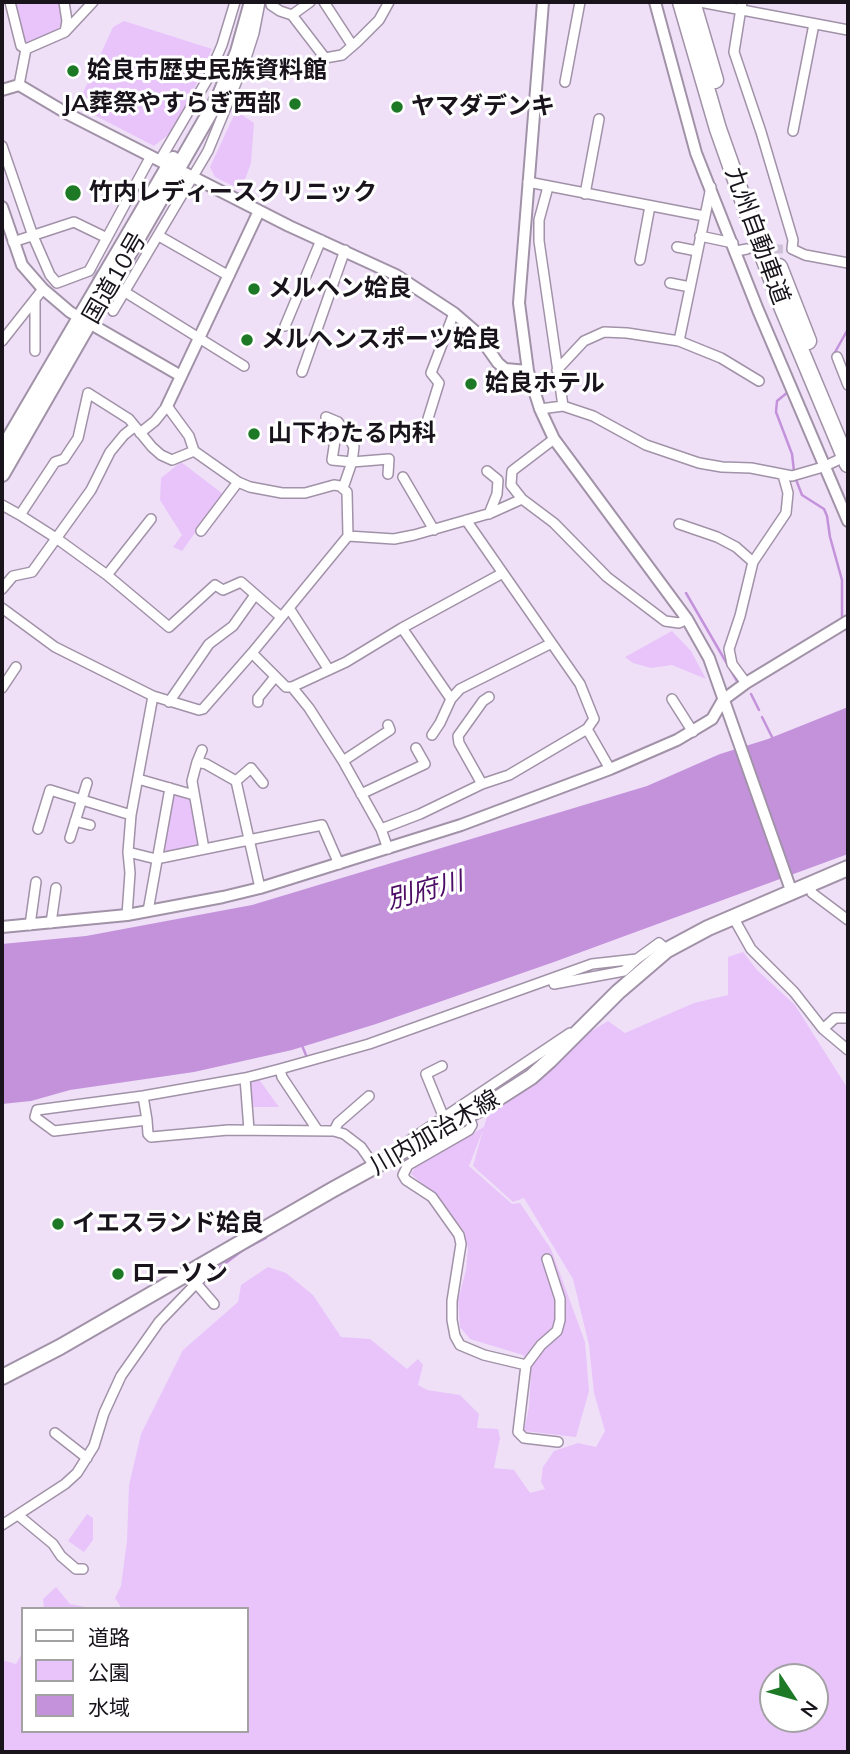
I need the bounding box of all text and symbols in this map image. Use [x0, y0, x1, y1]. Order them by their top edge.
place label: 姶良市歴史民族資料館 [87, 57, 327, 85]
marker: 姶良市歴史民族資料館 [65, 63, 81, 79]
place label: JA葬祭やすらぎ西部 [62, 90, 281, 118]
place label: ヤマダデンキ [411, 93, 555, 121]
marker: JA葬祭やすらぎ西部 [287, 96, 303, 112]
marker: ヤマダデンキ [389, 99, 405, 115]
street label: 九州自動車道 [719, 163, 795, 309]
place label: 竹内レディースクリニック [89, 179, 377, 207]
marker: 竹内レディースクリニック [63, 183, 83, 203]
street label: 国道10号 [77, 227, 153, 329]
place label: メルヘン姶良 [268, 275, 412, 303]
marker: メルヘン姶良 [246, 281, 262, 297]
place label: メルヘンスポーツ姶良 [261, 326, 501, 354]
marker: メルヘンスポーツ姶良 [239, 332, 255, 348]
place label: 姶良ホテル [485, 370, 605, 398]
marker: 姶良ホテル [463, 376, 479, 392]
place label: 山下わたる内科 [268, 420, 436, 448]
marker: 山下わたる内科 [246, 426, 262, 442]
water label: 別府川 [383, 866, 467, 916]
street label: 川内加治木線 [365, 1085, 505, 1181]
place label: イエスランド姶良 [72, 1210, 264, 1238]
marker: イエスランド姶良 [50, 1216, 66, 1232]
place label: ローソン [132, 1260, 228, 1288]
marker: ローソン [110, 1266, 126, 1282]
legend [21, 1607, 248, 1733]
text: 道路 [88, 1624, 130, 1650]
text: 公園 [88, 1659, 130, 1685]
north arrow [759, 1663, 829, 1733]
text: 水域 [88, 1694, 130, 1720]
text: N [795, 1696, 823, 1722]

